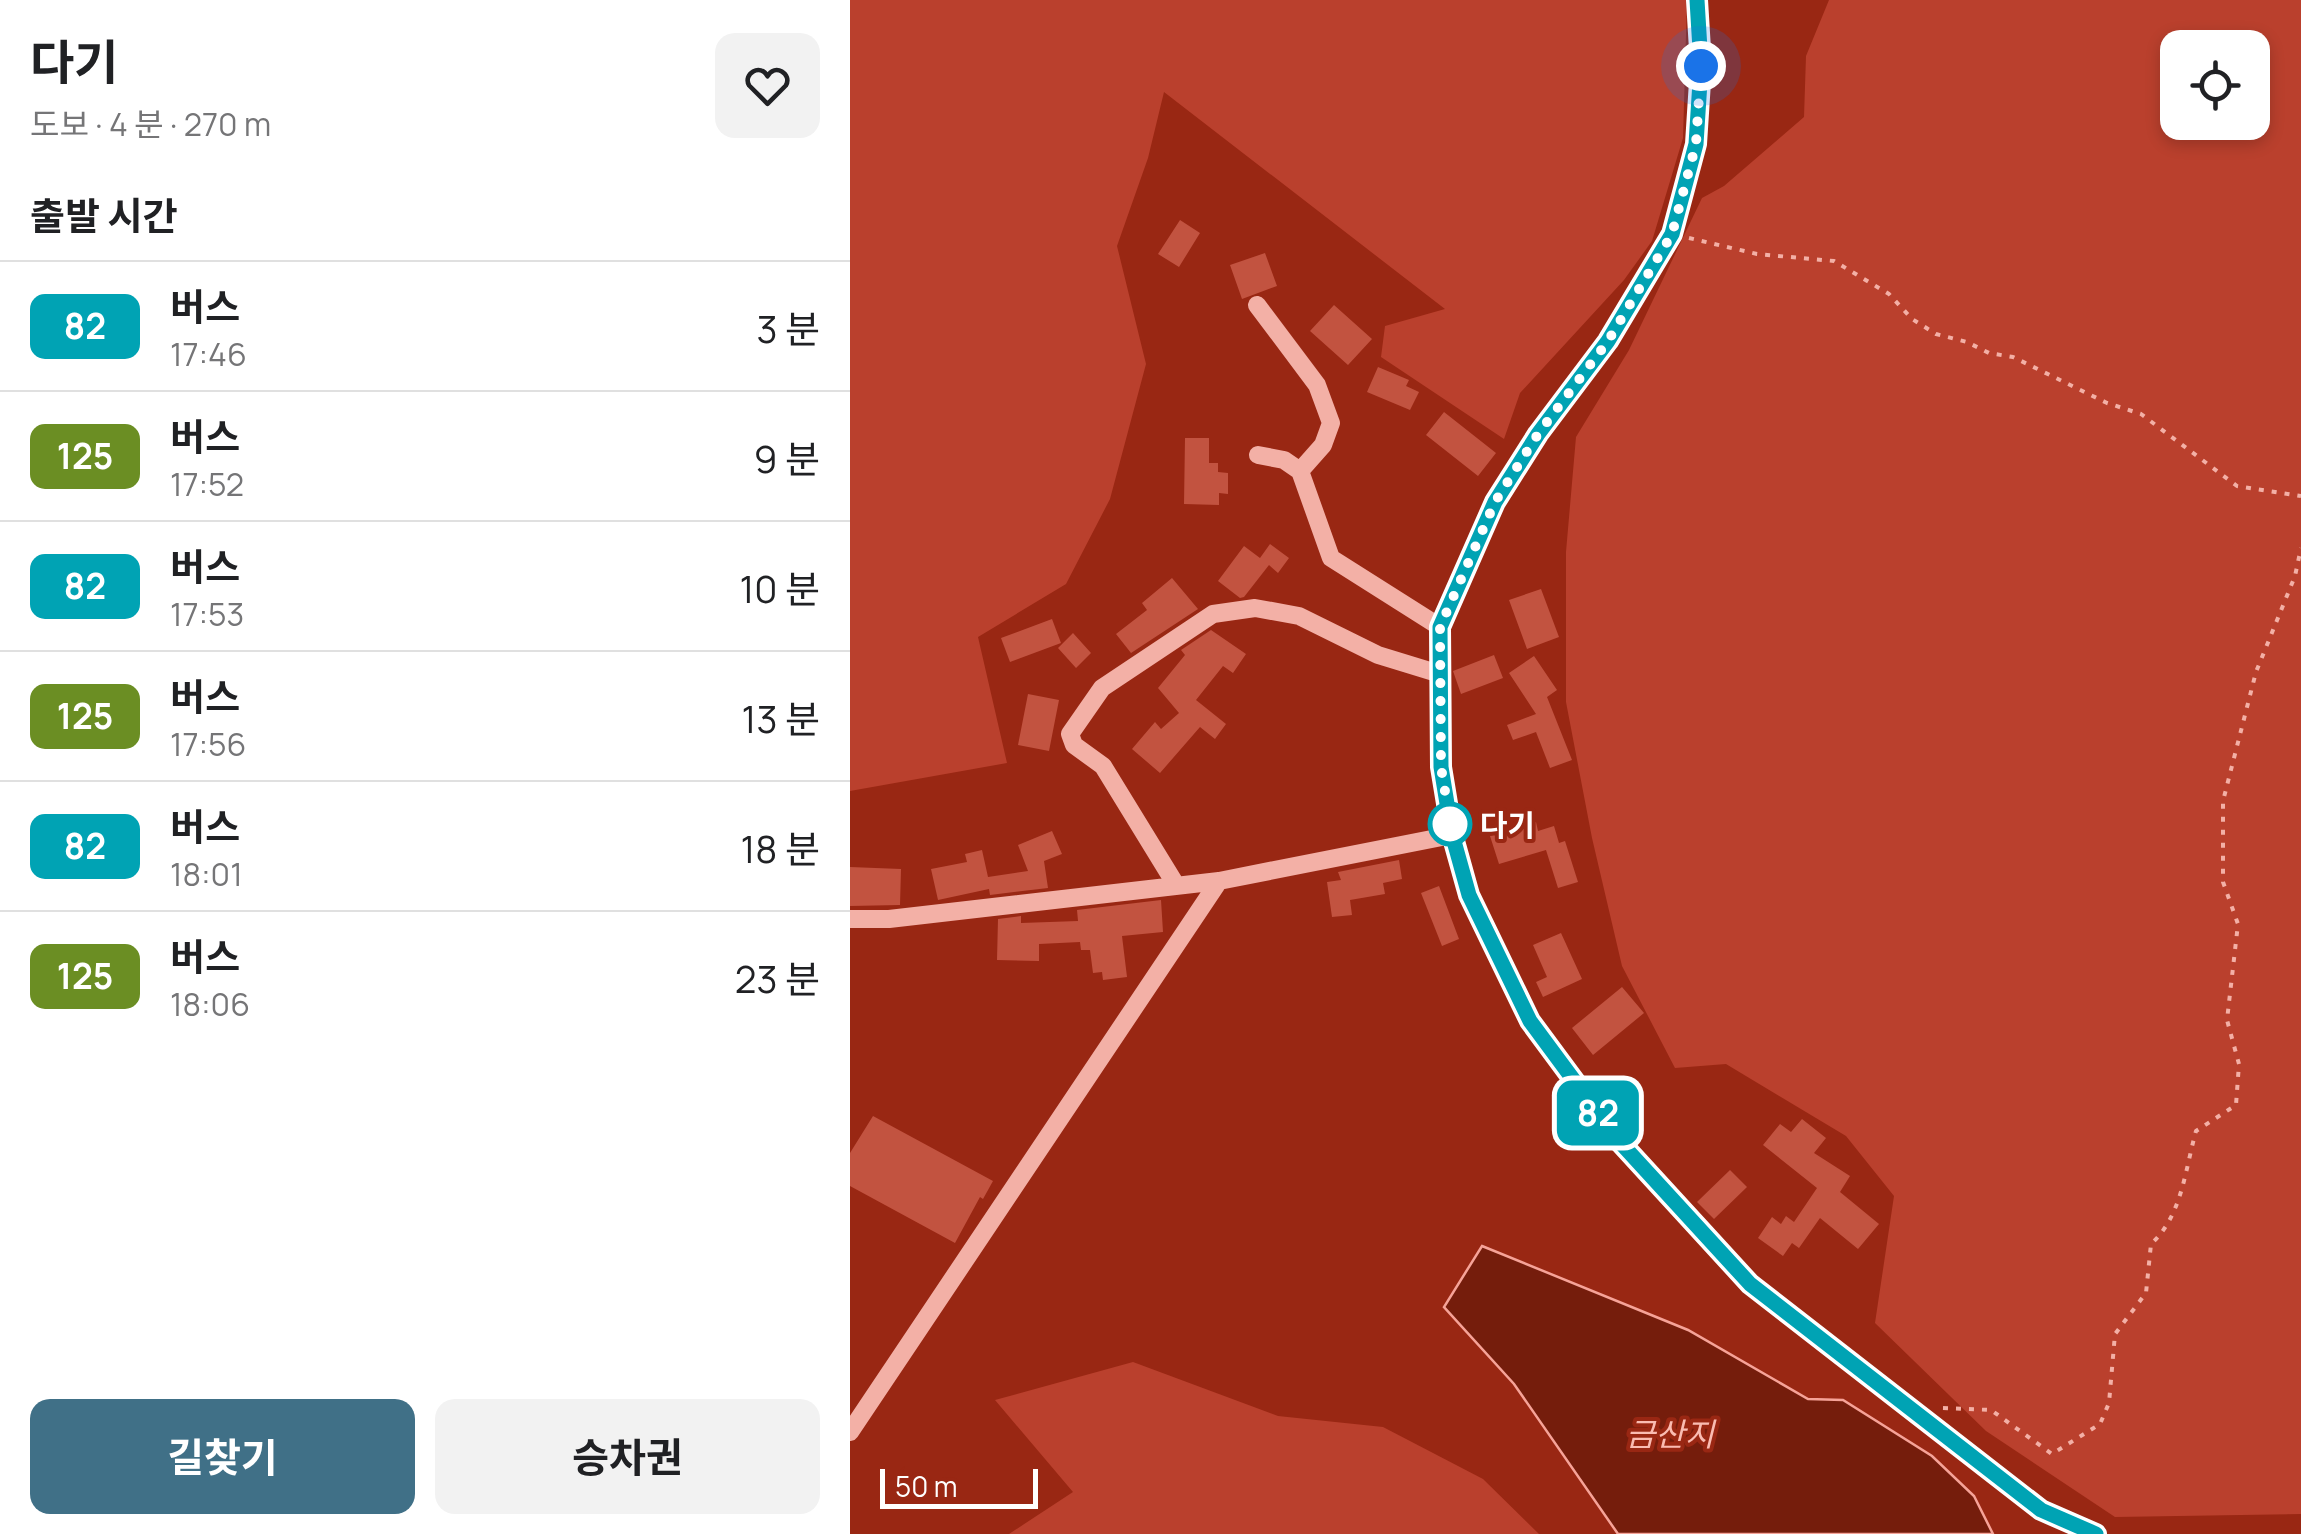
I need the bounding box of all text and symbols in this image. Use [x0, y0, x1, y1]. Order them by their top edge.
text: 다기 [30, 29, 118, 94]
map controls [2160, 30, 2270, 140]
button: locate [2160, 30, 2270, 140]
button: heart [715, 33, 820, 138]
your location [1676, 41, 1726, 91]
text: 도보 · 4 분 · 270 m [30, 102, 271, 146]
text: 출발 시간 [30, 189, 177, 241]
text: 버스 [170, 280, 240, 332]
text: 82 [64, 302, 106, 350]
text: 3 분 [756, 302, 820, 354]
text: 17:46 [170, 332, 247, 376]
text: 버스 [170, 410, 240, 462]
text: 125 [57, 432, 113, 480]
text: 9 분 [754, 432, 820, 484]
text: 17:52 [170, 462, 244, 506]
text: 버스 [170, 540, 240, 592]
text: 82 [64, 562, 106, 610]
text: 10 분 [739, 562, 820, 614]
text: 17:53 [170, 592, 244, 636]
text: 버스 [170, 670, 240, 722]
text: 125 [57, 692, 113, 740]
text: 13 분 [742, 692, 820, 744]
text: 17:56 [170, 722, 246, 766]
text: 버스 [170, 800, 240, 852]
marker: 다기 [1429, 803, 1471, 845]
place label: 다기 [1480, 804, 1535, 845]
text: 82 [64, 822, 106, 870]
text: 18 분 [741, 822, 820, 874]
text: 18:01 [170, 852, 243, 896]
text: 버스 [170, 930, 240, 982]
text: 125 [57, 952, 113, 1000]
text: 23 분 [735, 952, 820, 1004]
text: 18:06 [170, 982, 250, 1026]
line badge: 82 [1553, 1080, 1643, 1146]
text: 82 [1577, 1089, 1619, 1137]
button: 길찾기 [30, 1399, 415, 1514]
button: 승차권 [435, 1399, 820, 1514]
water label: 금산지 [1626, 1412, 1717, 1456]
scale bar [880, 1464, 1038, 1508]
text: 50 m [895, 1467, 958, 1505]

